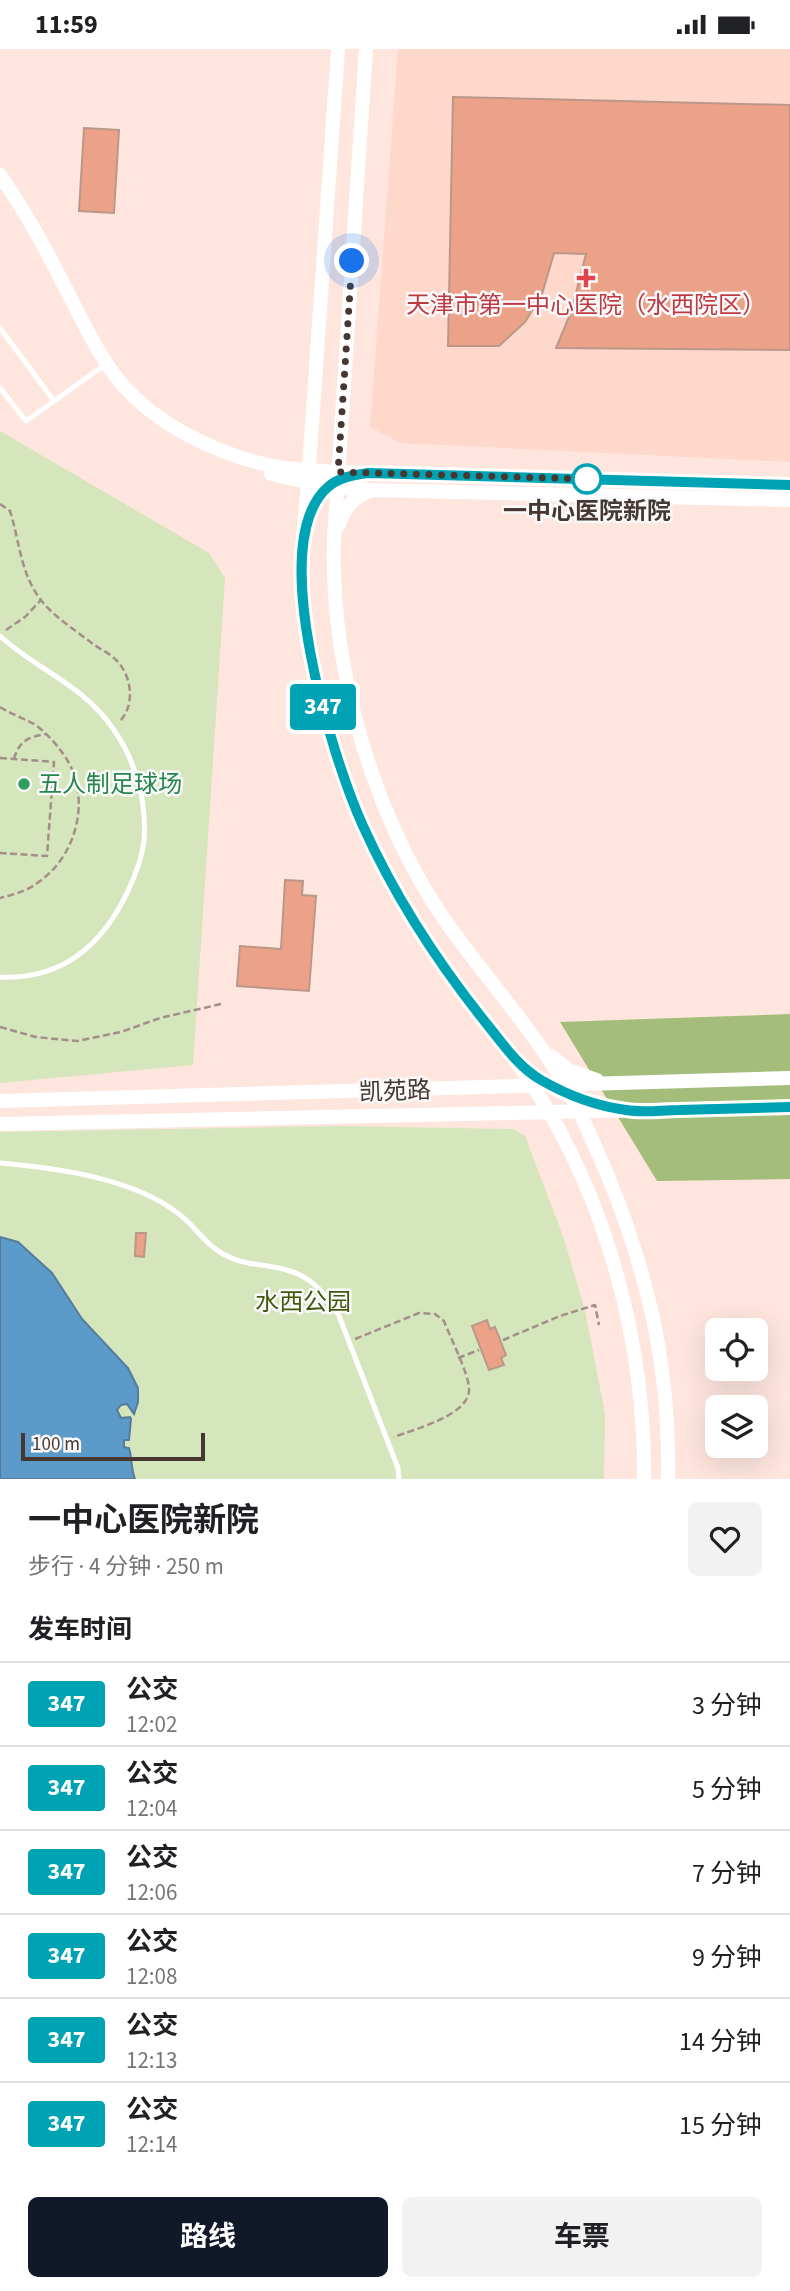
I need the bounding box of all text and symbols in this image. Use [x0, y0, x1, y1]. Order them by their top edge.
text: 11:59 [35, 6, 98, 43]
your location [334, 243, 369, 278]
marker: 天津市第一中心医院（水西院区） [576, 268, 596, 288]
place label: 天津市第一中心医院（水西院区） [406, 288, 766, 323]
marker: 一中心医院新院 [572, 464, 602, 494]
place label: 一中心医院新院 [503, 494, 671, 529]
line badge: 347 [283, 684, 363, 730]
text: 347 [304, 689, 342, 724]
place label: 五人制足球场 [38, 767, 182, 802]
marker: 五人制足球场 [16, 776, 32, 792]
street label: 凯苑路 [358, 1073, 432, 1110]
park label: 水西公园 [255, 1285, 351, 1320]
map controls [705, 1318, 768, 1458]
button: locate [705, 1318, 768, 1381]
button: layers [705, 1395, 768, 1458]
scale bar [21, 1430, 205, 1462]
text: 100 m [32, 1431, 80, 1458]
text: 一中心医院新院 [28, 1497, 259, 1544]
button: heart [688, 1502, 762, 1576]
text: 步行 · 4 分钟 · 250 m [28, 1550, 224, 1583]
text: 发车时间 [28, 1611, 132, 1648]
text: 公交 [126, 1671, 178, 1708]
text: 347 [47, 1686, 86, 1721]
text: 3 分钟 [692, 1687, 762, 1724]
text: 12:02 [126, 1708, 177, 1741]
text: 公交 [126, 1755, 178, 1792]
text: 347 [47, 1770, 86, 1805]
text: 5 分钟 [692, 1771, 762, 1808]
text: 12:04 [126, 1792, 177, 1825]
text: 公交 [126, 1839, 178, 1876]
text: 347 [47, 1854, 86, 1889]
text: 7 分钟 [692, 1855, 762, 1892]
text: 12:06 [126, 1876, 177, 1909]
text: 公交 [126, 1923, 178, 1960]
text: 347 [47, 1938, 86, 1973]
text: 9 分钟 [692, 1939, 762, 1976]
text: 12:08 [126, 1960, 177, 1993]
text: 公交 [126, 2007, 178, 2044]
text: 347 [47, 2022, 86, 2057]
text: 14 分钟 [679, 2023, 762, 2060]
text: 12:13 [126, 2044, 177, 2077]
text: 公交 [126, 2091, 178, 2128]
text: 347 [47, 2106, 86, 2141]
text: 15 分钟 [679, 2107, 762, 2144]
text: 12:14 [126, 2128, 177, 2161]
button: 路线 [28, 2197, 388, 2277]
button: 车票 [402, 2197, 762, 2277]

